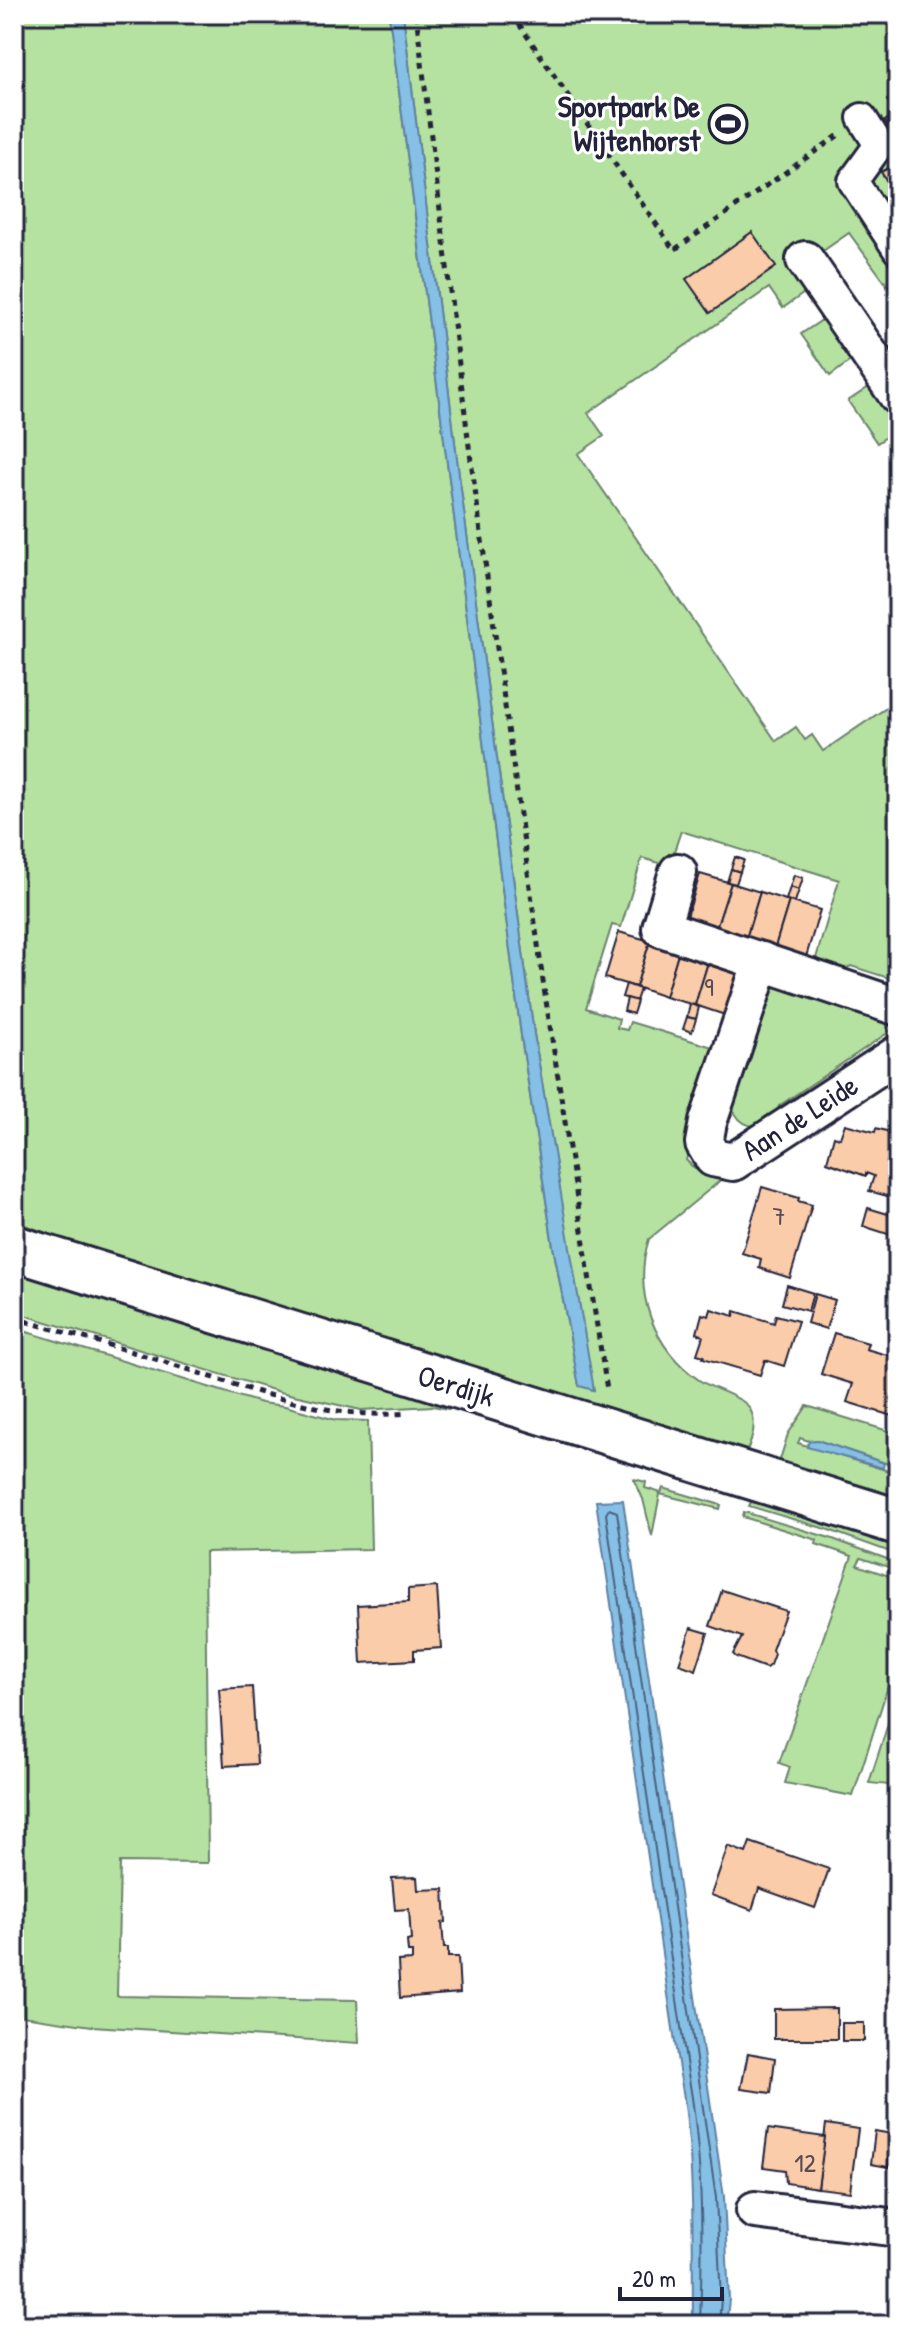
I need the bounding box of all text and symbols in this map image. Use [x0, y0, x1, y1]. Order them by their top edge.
place label: Sportpark De Wijtenhorst [558, 86, 702, 160]
sports icon: Sportpark De Wijtenhorst [707, 103, 749, 145]
house number: 9 [704, 969, 714, 1004]
street label: Aan de Leide [734, 1065, 865, 1170]
house number: 7 [773, 1198, 785, 1233]
street label: Oerdijk [413, 1355, 499, 1416]
house number: 12 [794, 2145, 816, 2180]
scale bar [620, 2251, 722, 2301]
text: 20 m [632, 2262, 676, 2294]

